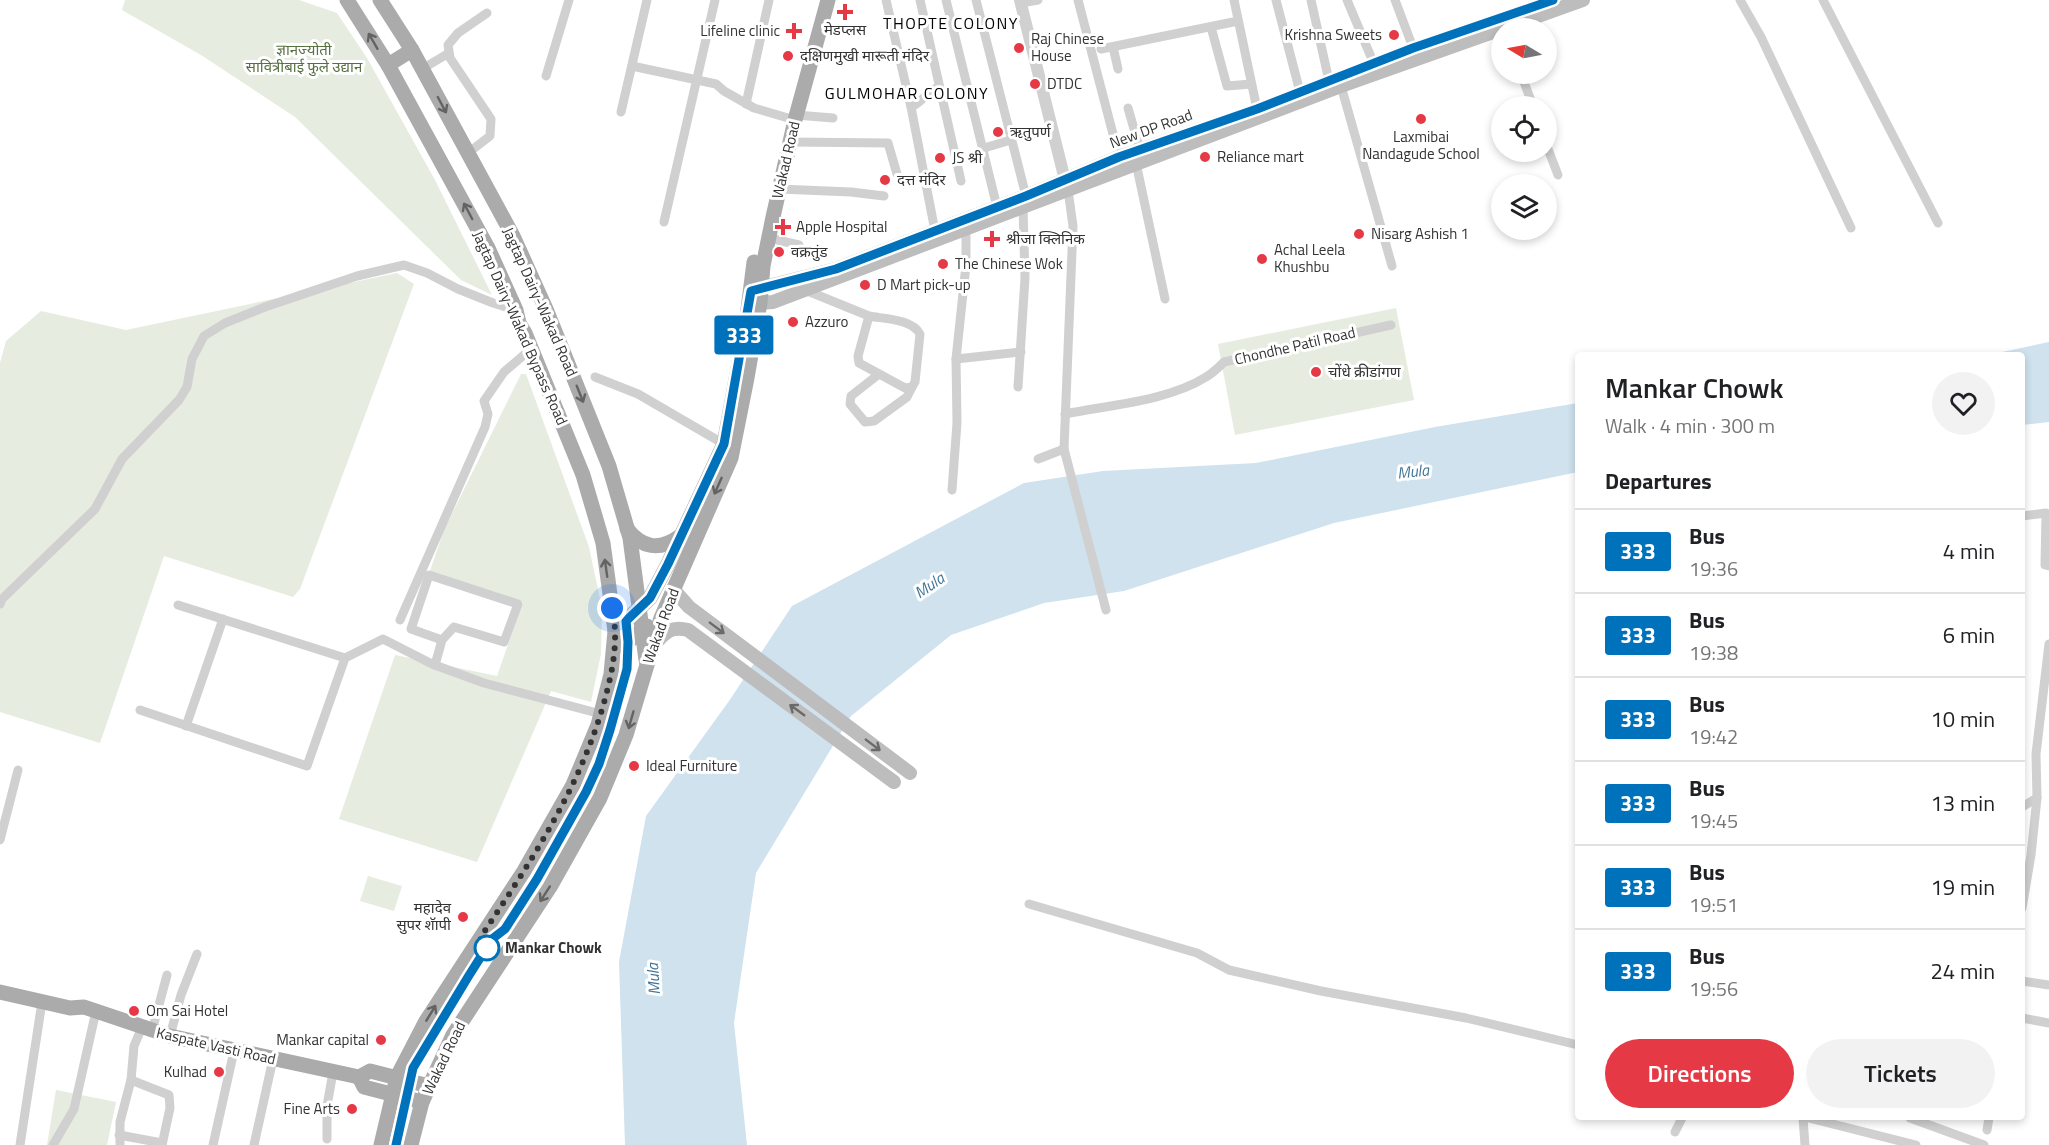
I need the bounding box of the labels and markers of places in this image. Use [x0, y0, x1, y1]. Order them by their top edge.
marker: मेडप्लस [838, 5, 852, 19]
place label: मेडप्लस [824, 18, 867, 41]
place label: Lifeline clinic [700, 19, 780, 42]
marker: Lifeline clinic [785, 22, 803, 40]
place label: Krishna Sweets [1284, 23, 1382, 46]
place label: Raj Chinese House [1031, 27, 1104, 67]
marker: Krishna Sweets [1387, 28, 1401, 42]
marker: Raj Chinese House [1012, 41, 1026, 55]
place label: दक्षिणमुखी मारूती मंदिर [800, 44, 930, 67]
marker: दक्षिणमुखी मारूती मंदिर [781, 49, 795, 63]
place label: DTDC [1047, 72, 1082, 95]
marker: DTDC [1028, 77, 1042, 91]
marker: Laxmibai Nandagude School [1414, 112, 1428, 126]
place label: ऋतुपर्ण [1010, 120, 1052, 143]
marker: ऋतुपर्ण [991, 125, 1005, 139]
place label: Laxmibai Nandagude School [1362, 125, 1480, 165]
place label: Reliance mart [1217, 145, 1305, 168]
place label: JS श्री [952, 146, 983, 169]
marker: Reliance mart [1198, 150, 1212, 164]
marker: JS श्री [933, 151, 947, 165]
place label: दत्त मंदिर [897, 168, 946, 191]
marker: दत्त मंदिर [878, 173, 892, 187]
place label: Apple Hospital [796, 215, 887, 238]
marker: Apple Hospital [774, 218, 792, 236]
place label: Nisarg Ashish 1 [1371, 222, 1469, 245]
place label: श्रीजा क्लिनिक [1006, 227, 1085, 250]
marker: Nisarg Ashish 1 [1352, 227, 1366, 241]
marker: श्रीजा क्लिनिक [983, 230, 1001, 248]
place label: Achal Leela Khushbu [1274, 238, 1345, 278]
place label: वक्रतुंड [791, 240, 828, 263]
marker: वक्रतुंड [772, 245, 786, 259]
place label: The Chinese Wok [955, 252, 1063, 275]
marker: Achal Leela Khushbu [1255, 252, 1269, 266]
marker: The Chinese Wok [936, 257, 950, 271]
place label: D Mart pick-up [877, 273, 971, 296]
marker: D Mart pick-up [858, 278, 872, 292]
place label: Azzuro [805, 310, 849, 333]
marker: Azzuro [786, 315, 800, 329]
place label: चोंधे क्रीडांगण [1328, 360, 1402, 383]
marker: चोंधे क्रीडांगण [1309, 365, 1323, 379]
place label: Ideal Furniture [646, 754, 737, 777]
marker: Ideal Furniture [627, 759, 641, 773]
place label: महादेव सुपर शॅापी [396, 896, 452, 936]
marker: महादेव सुपर शॅापी [456, 910, 470, 924]
marker: Mankar Chowk [474, 935, 500, 961]
place label: Mankar Chowk [505, 936, 602, 959]
place label: Om Sai Hotel [146, 999, 228, 1022]
marker: Om Sai Hotel [127, 1004, 141, 1018]
place label: Mankar capital [276, 1028, 369, 1051]
marker: Mankar capital [374, 1033, 388, 1047]
place label: Kulhad [164, 1060, 207, 1083]
marker: Kulhad [212, 1065, 226, 1079]
place label: Fine Arts [284, 1097, 340, 1120]
marker: Fine Arts [345, 1102, 359, 1116]

